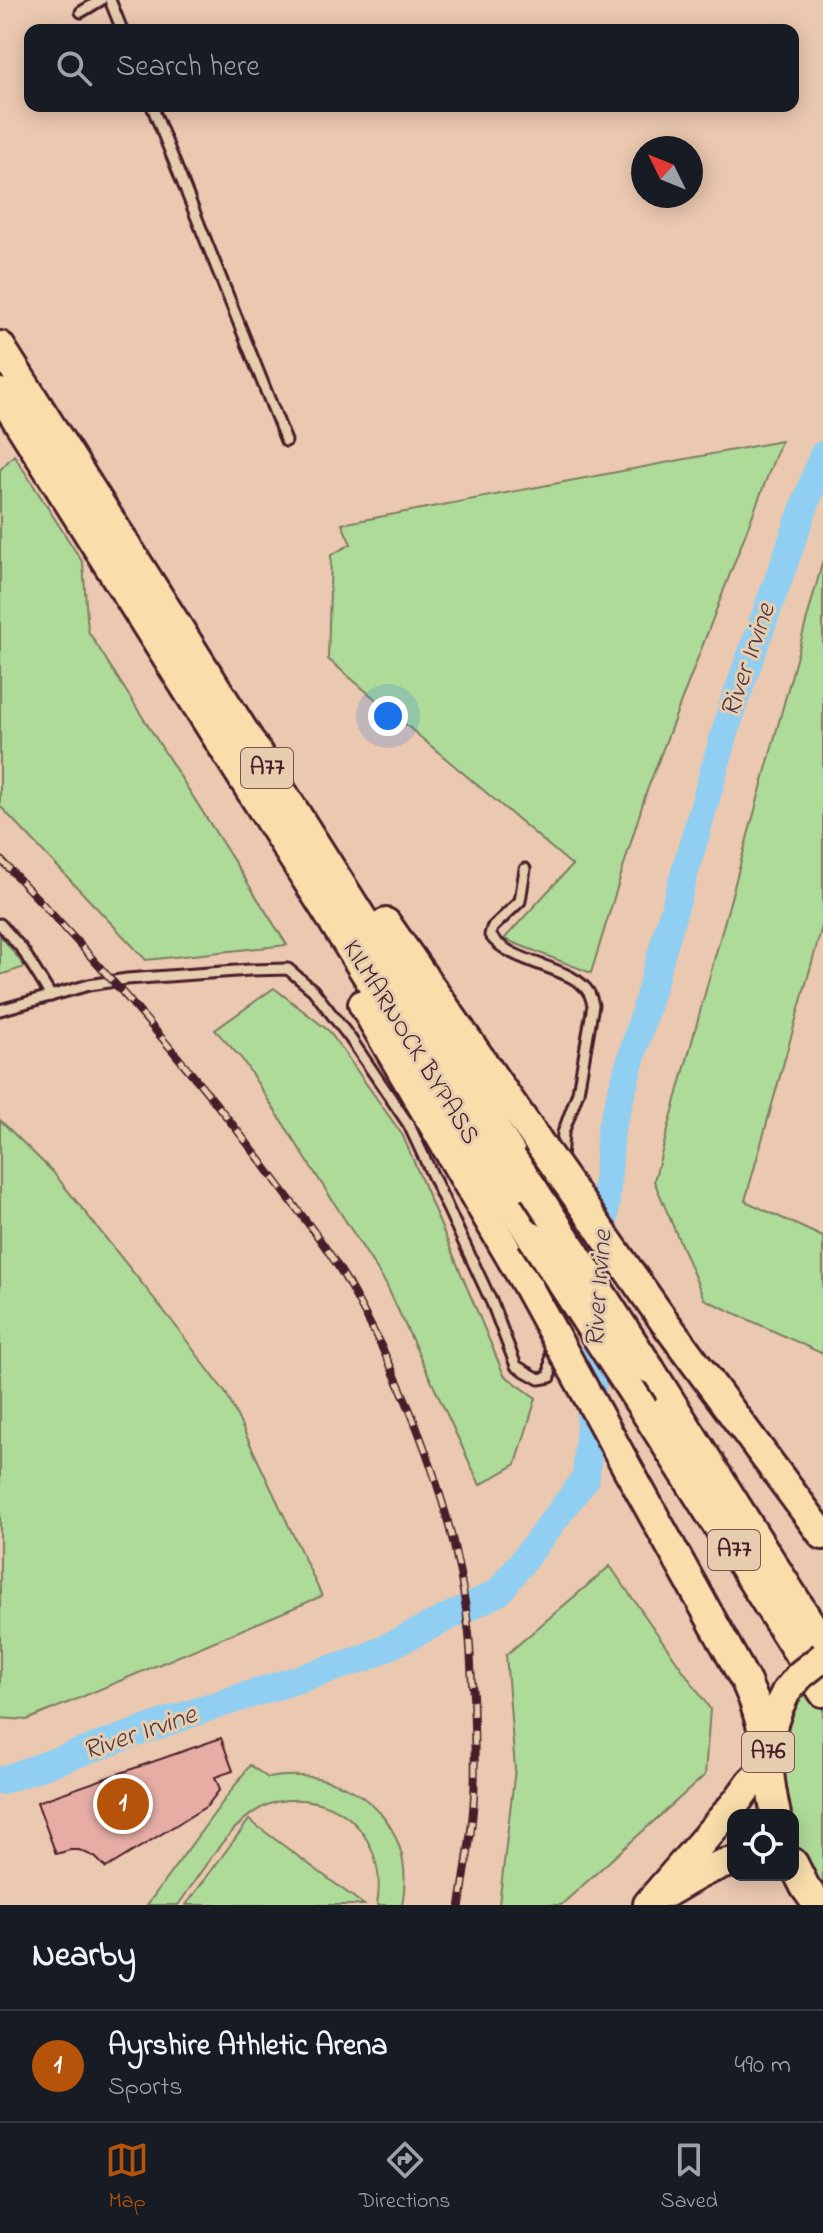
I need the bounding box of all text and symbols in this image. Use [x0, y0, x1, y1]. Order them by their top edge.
search box [24, 24, 799, 112]
icon: search [52, 46, 96, 90]
text: Search here [116, 46, 260, 90]
north arrow [631, 136, 703, 208]
water label: River Irvine [710, 597, 788, 723]
your location [368, 696, 408, 736]
road number: A77 [241, 748, 293, 788]
street label: KILMARNOCK BYPASS [332, 933, 488, 1153]
water label: River Irvine [575, 1227, 625, 1349]
road number: A77 [708, 1530, 760, 1570]
water label: River Irvine [78, 1695, 204, 1773]
road number: A76 [742, 1732, 794, 1772]
pin: 1 [97, 1774, 149, 1834]
map controls [727, 1809, 799, 1881]
button: locate [727, 1809, 799, 1881]
text: Nearby [32, 1932, 136, 1982]
text: Ayrshire Athletic Arena [108, 2025, 387, 2069]
text: 1 [54, 2047, 62, 2085]
text: 490 m [735, 2047, 791, 2085]
text: Sports [108, 2069, 182, 2107]
tab: Map [105, 2138, 149, 2218]
tab: Directions [359, 2138, 450, 2218]
tab: Saved [661, 2138, 718, 2218]

